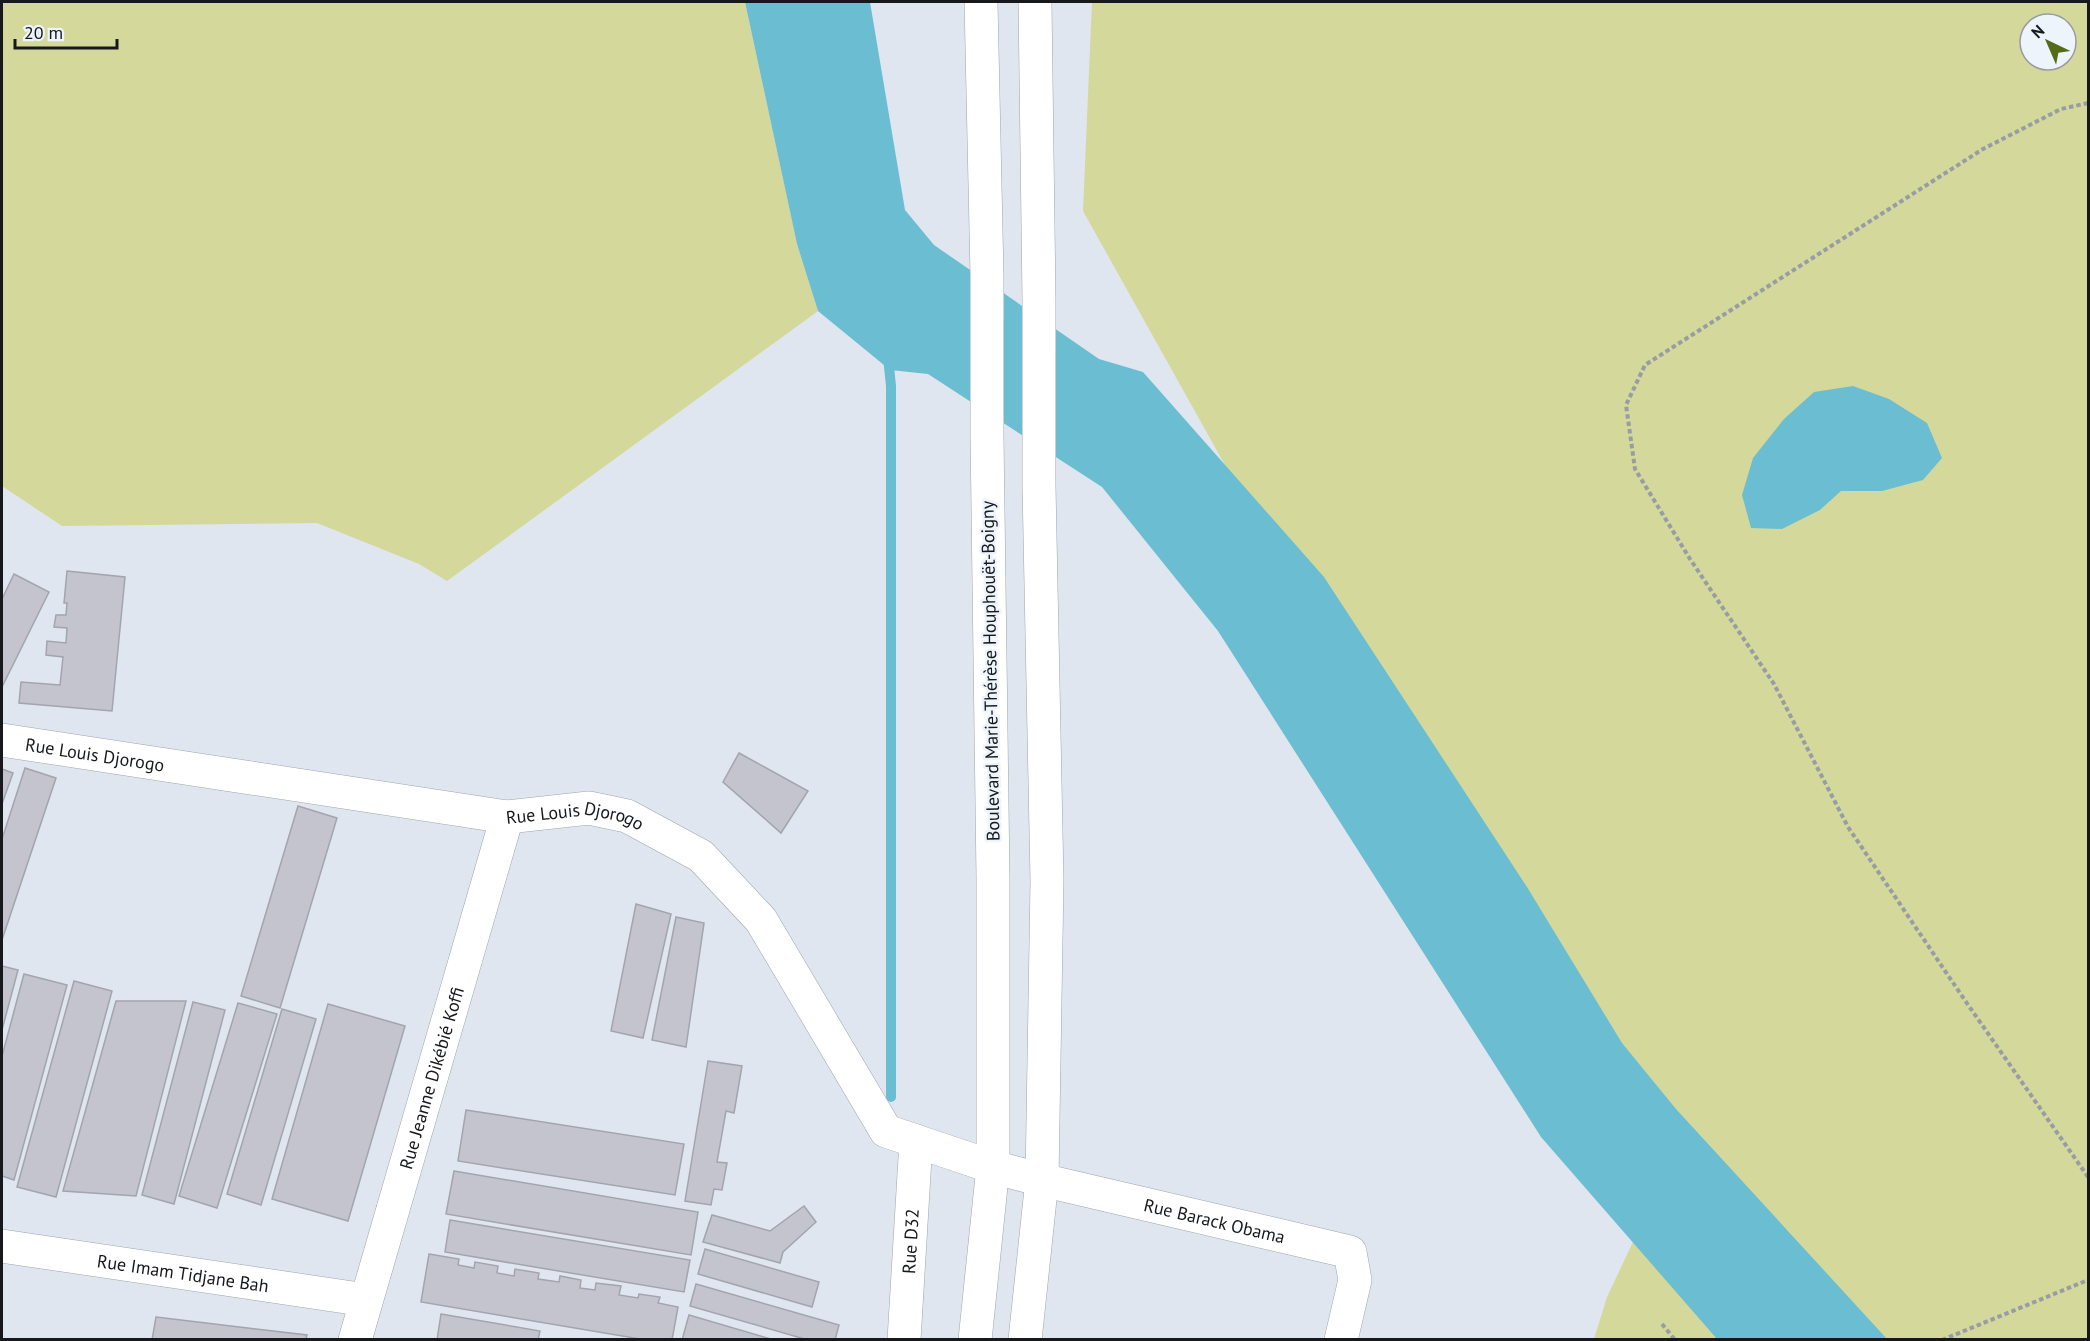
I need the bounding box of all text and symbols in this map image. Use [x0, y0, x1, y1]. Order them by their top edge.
scale bar [15, 12, 117, 50]
north arrow [2018, 12, 2078, 72]
text: N [2027, 20, 2048, 42]
text: 20 m [24, 21, 63, 44]
street label: Boulevard Marie-Thérèse Houphouët-Boigny [976, 500, 1004, 841]
street label: Rue Louis Djorogo [24, 732, 166, 776]
street label: Rue Louis Djorogo [505, 796, 648, 835]
street label: Rue Jeanne Dikébié Koffi [394, 984, 469, 1172]
street label: Rue Barack Obama [1142, 1193, 1287, 1248]
street label: Rue D32 [897, 1208, 923, 1275]
street label: Rue Imam Tidjane Bah [96, 1249, 270, 1297]

